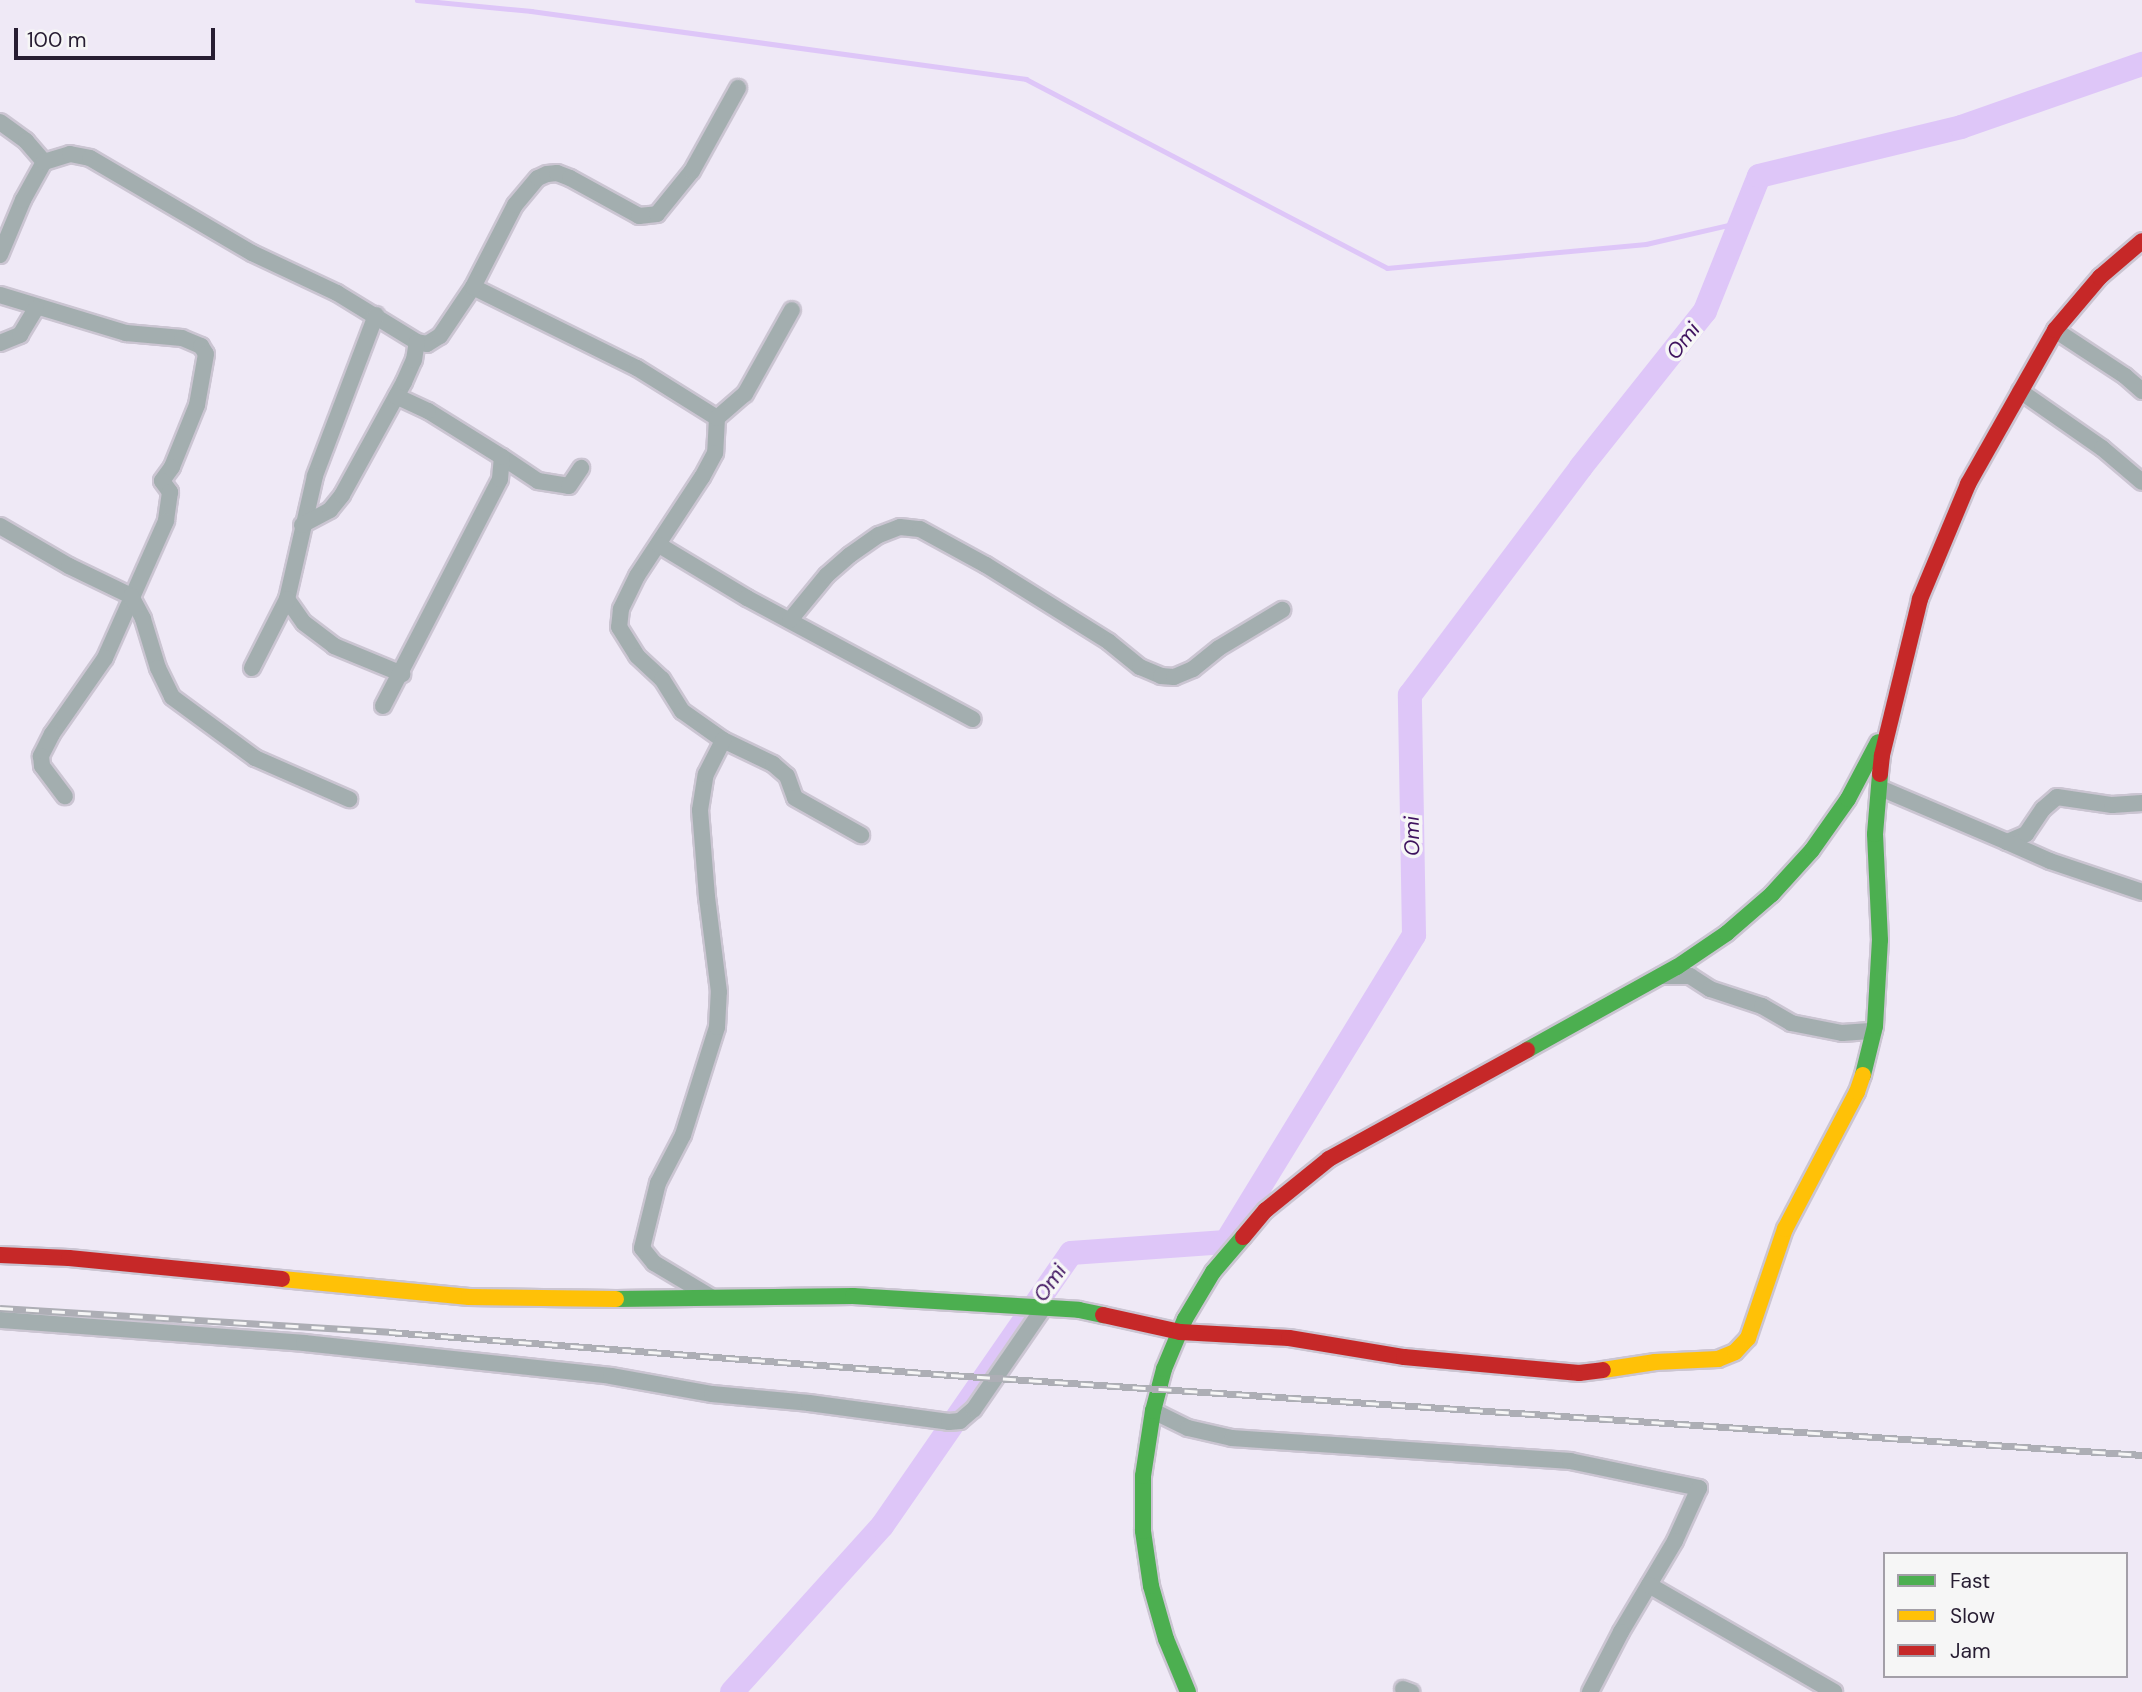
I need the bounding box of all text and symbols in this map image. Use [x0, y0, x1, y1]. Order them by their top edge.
scale bar [18, 14, 219, 58]
text: 100 m [27, 26, 87, 54]
water label: Omi [1661, 317, 1705, 365]
water label: Omi [1399, 816, 1425, 856]
water label: Omi [1028, 1259, 1072, 1307]
legend [1883, 1552, 2128, 1678]
text: Fast [1950, 1567, 1990, 1595]
text: Slow [1950, 1602, 1995, 1630]
text: Jam [1950, 1637, 1991, 1665]

